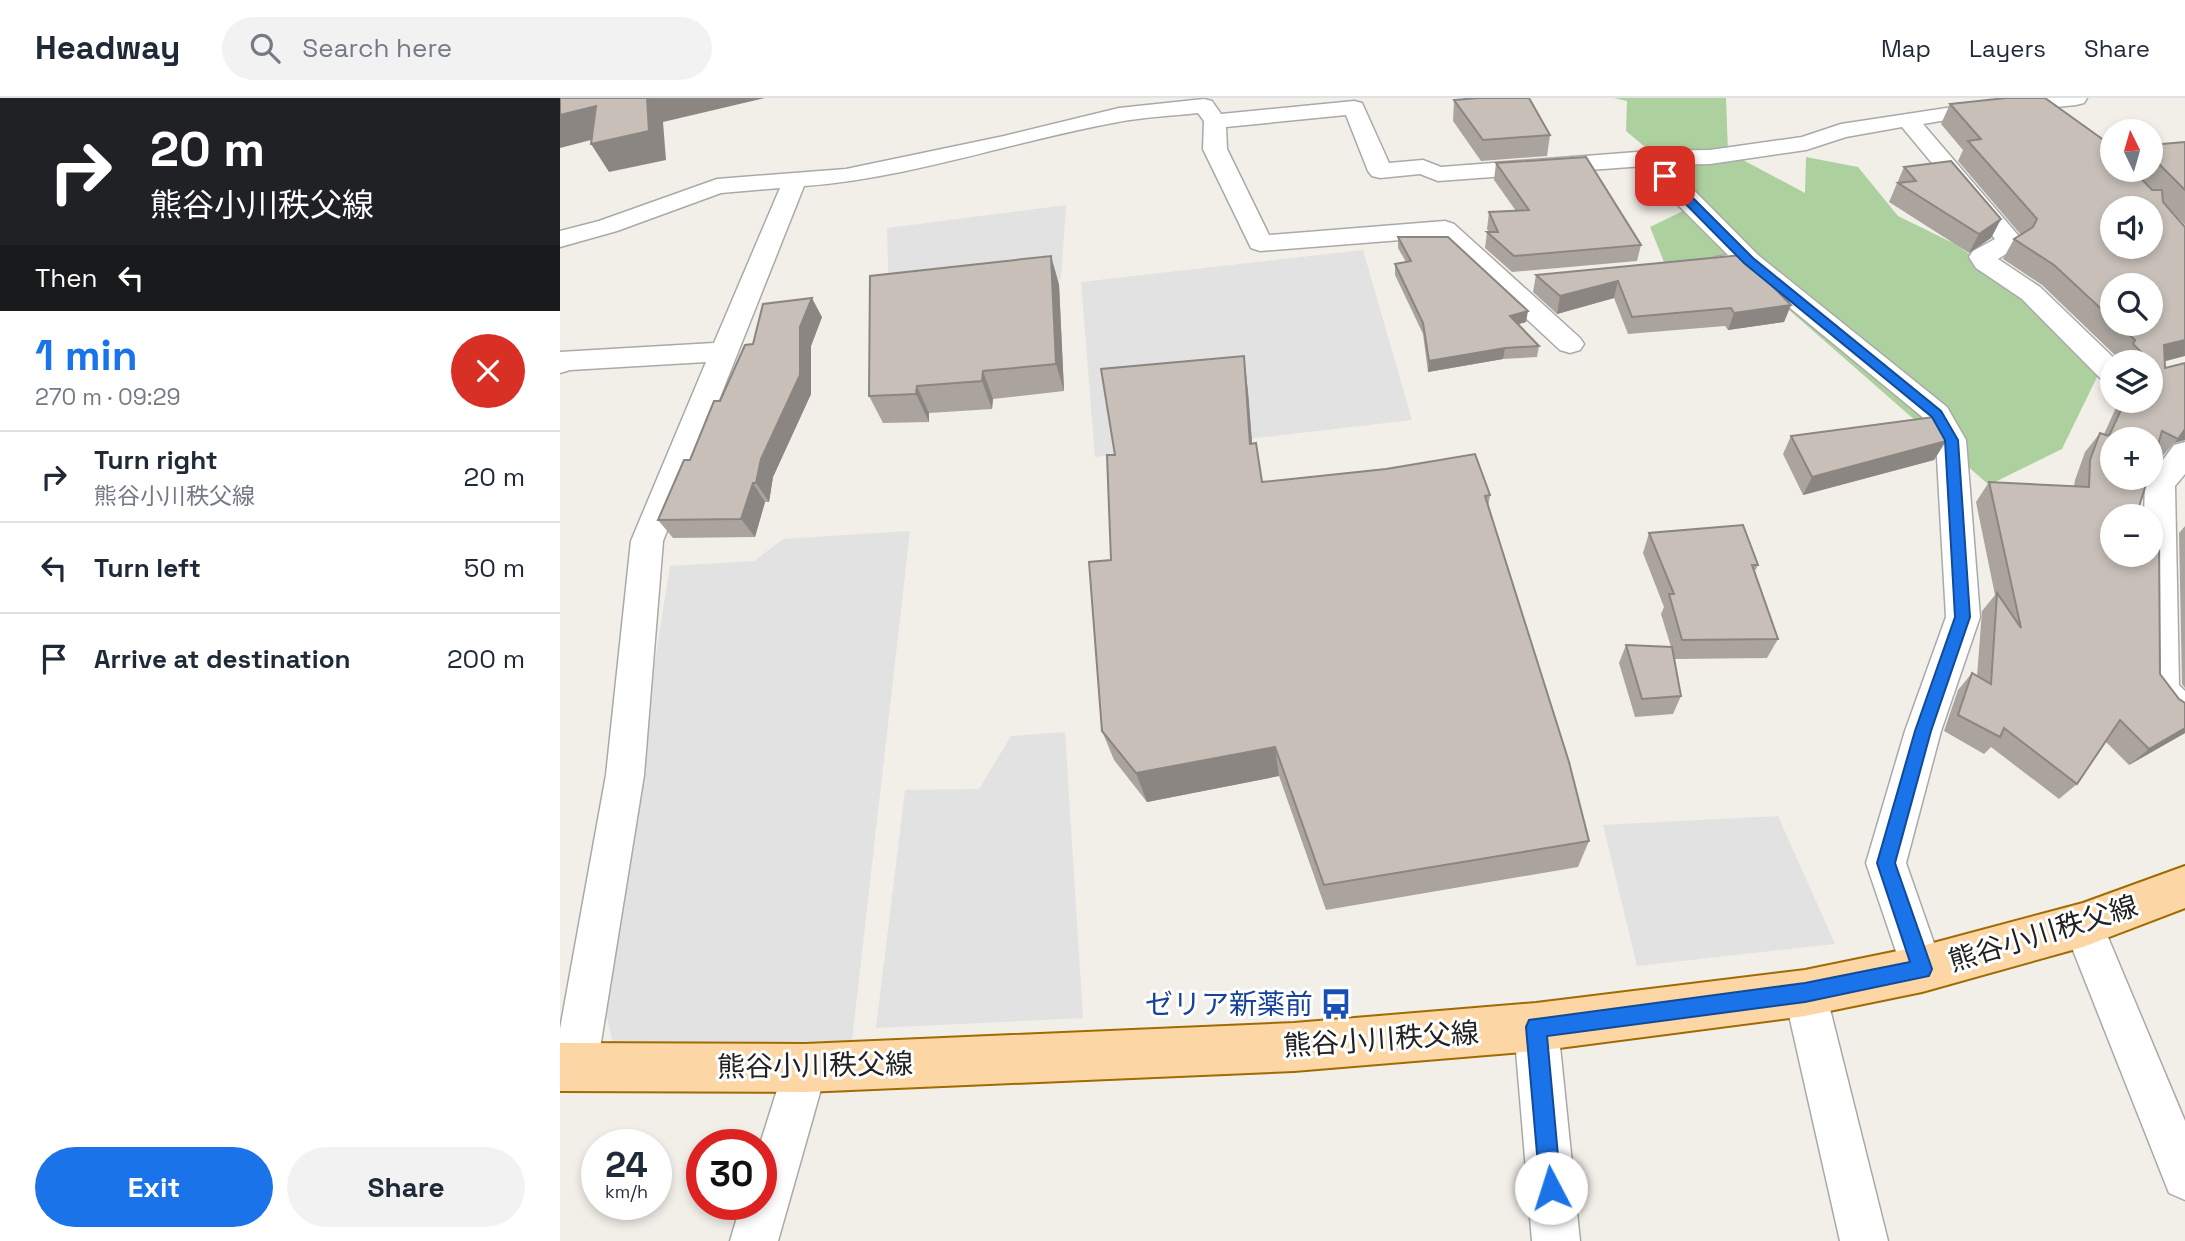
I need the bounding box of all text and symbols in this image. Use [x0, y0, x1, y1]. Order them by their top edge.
search box [222, 17, 712, 80]
text: Headway [35, 27, 180, 69]
icon: search [246, 29, 284, 67]
text: Search here [302, 31, 452, 65]
text: Map [1881, 33, 1931, 64]
text: Layers [1969, 33, 2046, 64]
text: Share [2084, 33, 2150, 64]
text: 20 m [150, 118, 265, 180]
north arrow [2100, 119, 2163, 182]
map controls [2100, 119, 2163, 567]
icon: right [35, 126, 126, 217]
pin [1635, 146, 1695, 206]
icon: arrive [1646, 157, 1684, 195]
text: 熊谷小川秩父線 [150, 185, 374, 225]
button: sound [2100, 196, 2163, 259]
icon: left [112, 259, 150, 297]
text: Then [35, 261, 98, 295]
button: search [2100, 273, 2163, 336]
text: 1 min [35, 329, 138, 382]
button: close [451, 334, 525, 408]
button: layers [2100, 350, 2163, 413]
text: 270 m · 09:29 [35, 382, 181, 412]
button: + [2100, 427, 2163, 490]
text: Turn right [94, 443, 218, 477]
icon: right [35, 458, 73, 496]
text: 20 m [464, 460, 525, 494]
text: 熊谷小川秩父線 [94, 481, 255, 511]
button: − [2100, 504, 2163, 567]
icon: left [35, 549, 73, 587]
text: Turn left [94, 551, 201, 585]
text: 50 m [464, 551, 525, 585]
icon: arrive [35, 640, 73, 678]
text: Arrive at destination [94, 642, 351, 676]
text: 200 m [447, 642, 525, 676]
street label: 熊谷小川秩父線 [1944, 887, 2142, 979]
place label: ゼリア新薬前 [1145, 986, 1313, 1022]
bus stop icon: ゼリア新薬前 [1319, 987, 1353, 1021]
street label: 熊谷小川秩父線 [1282, 1014, 1480, 1064]
street label: 熊谷小川秩父線 [717, 1045, 913, 1085]
speed limit sign: 30 [686, 1129, 777, 1220]
text: 24 [605, 1143, 648, 1187]
button: Exit [35, 1147, 273, 1227]
button: Share [287, 1147, 525, 1227]
position arrow [1514, 1151, 1588, 1225]
text: km/h [605, 1180, 648, 1203]

